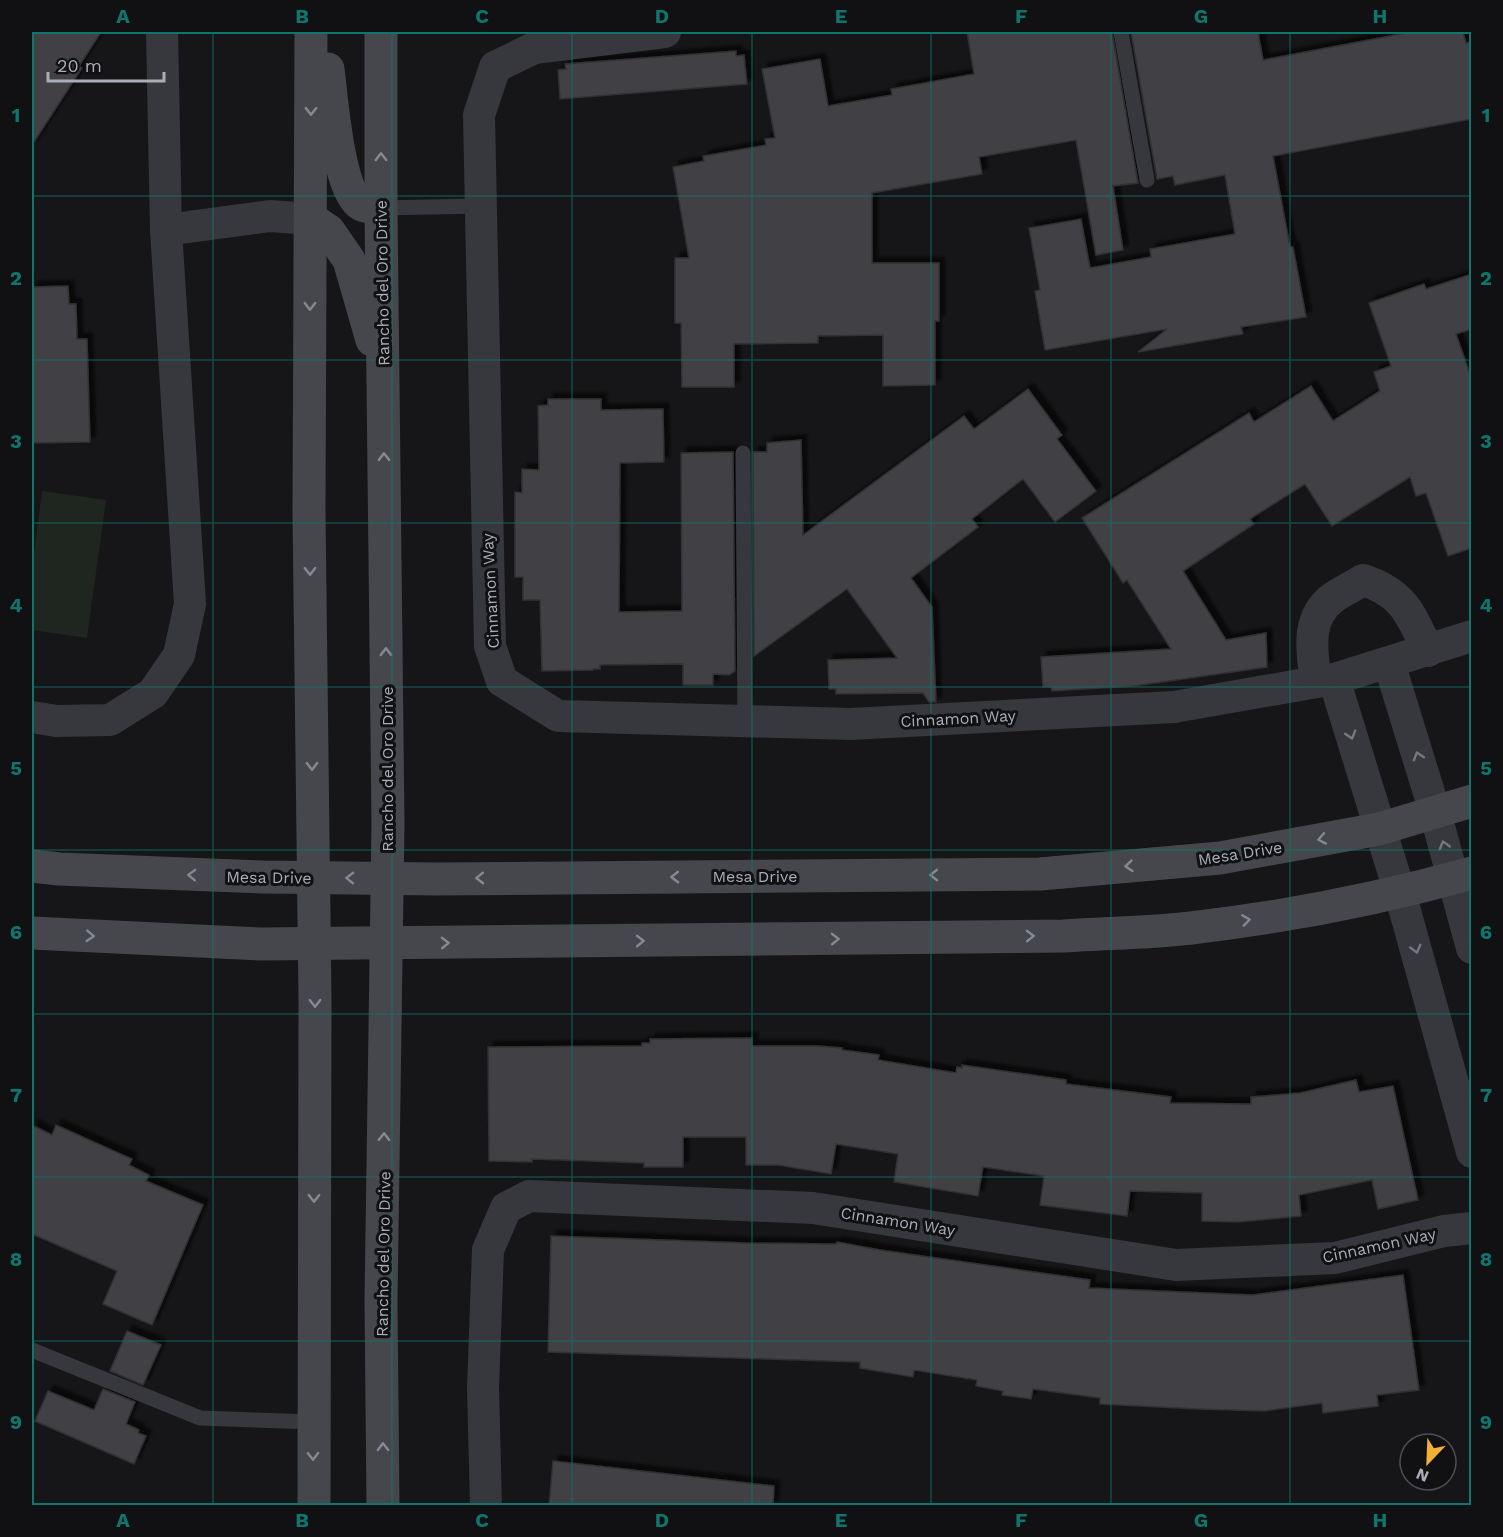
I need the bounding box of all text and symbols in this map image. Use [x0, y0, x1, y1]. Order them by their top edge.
text: A [116, 4, 130, 28]
text: B [295, 4, 309, 28]
text: C [475, 4, 489, 28]
text: D [655, 4, 669, 28]
text: E [835, 4, 847, 28]
text: F [1015, 4, 1027, 28]
text: G [1194, 4, 1208, 28]
text: H [1373, 4, 1387, 28]
scale bar [48, 45, 164, 83]
text: 20 m [57, 55, 102, 76]
text: 1 [12, 103, 20, 127]
text: 1 [1482, 103, 1490, 127]
one-way arrow [305, 106, 317, 115]
one-way arrow [375, 152, 387, 161]
street label: Rancho del Oro Drive [372, 200, 393, 366]
text: 2 [10, 266, 22, 290]
text: 2 [1480, 266, 1492, 290]
one-way arrow [304, 301, 316, 310]
text: 3 [10, 429, 22, 453]
text: 3 [1480, 429, 1492, 453]
one-way arrow [378, 452, 391, 461]
street label: Cinnamon Way [478, 532, 503, 649]
one-way arrow [304, 566, 316, 575]
text: 4 [10, 593, 23, 617]
text: 4 [1480, 593, 1493, 617]
one-way arrow [380, 647, 393, 656]
street label: Rancho del Oro Drive [378, 686, 397, 852]
street label: Cinnamon Way [900, 706, 1017, 731]
one-way arrow [1344, 729, 1356, 740]
one-way arrow [1413, 752, 1425, 762]
text: 5 [10, 756, 22, 780]
text: 5 [1480, 756, 1492, 780]
one-way arrow [306, 761, 318, 770]
one-way arrow [1317, 832, 1327, 845]
street label: Mesa Drive [1197, 837, 1284, 870]
one-way arrow [1439, 840, 1451, 851]
one-way arrow [1124, 859, 1133, 872]
street label: Mesa Drive [226, 867, 312, 888]
street label: Mesa Drive [712, 867, 798, 886]
one-way arrow [187, 868, 196, 881]
one-way arrow [930, 869, 939, 881]
one-way arrow [670, 871, 679, 883]
one-way arrow [346, 872, 355, 884]
one-way arrow [475, 872, 484, 885]
one-way arrow [1242, 915, 1251, 927]
text: 6 [10, 920, 22, 944]
text: 6 [1480, 920, 1492, 944]
one-way arrow [85, 929, 94, 942]
one-way arrow [1026, 930, 1035, 942]
one-way arrow [831, 932, 840, 945]
one-way arrow [636, 935, 645, 947]
one-way arrow [441, 937, 450, 949]
one-way arrow [1409, 944, 1421, 954]
one-way arrow [309, 998, 321, 1007]
text: 7 [10, 1083, 22, 1107]
text: 7 [1480, 1083, 1492, 1107]
one-way arrow [378, 1133, 390, 1142]
street label: Rancho del Oro Drive [373, 1171, 394, 1337]
one-way arrow [308, 1193, 320, 1202]
street label: Cinnamon Way [839, 1203, 957, 1240]
street label: Cinnamon Way [1321, 1224, 1438, 1267]
text: 8 [10, 1247, 22, 1271]
text: 8 [1480, 1247, 1492, 1271]
text: 9 [10, 1410, 22, 1434]
text: 9 [1480, 1410, 1492, 1434]
north arrow [1398, 1432, 1458, 1492]
one-way arrow [377, 1443, 389, 1452]
one-way arrow [307, 1451, 319, 1460]
text: N [1413, 1464, 1432, 1486]
text: A [116, 1508, 130, 1532]
text: B [295, 1508, 309, 1532]
text: C [475, 1508, 489, 1532]
text: D [655, 1508, 669, 1532]
text: E [835, 1508, 847, 1532]
text: F [1015, 1508, 1027, 1532]
text: G [1194, 1508, 1208, 1532]
text: H [1373, 1508, 1387, 1532]

